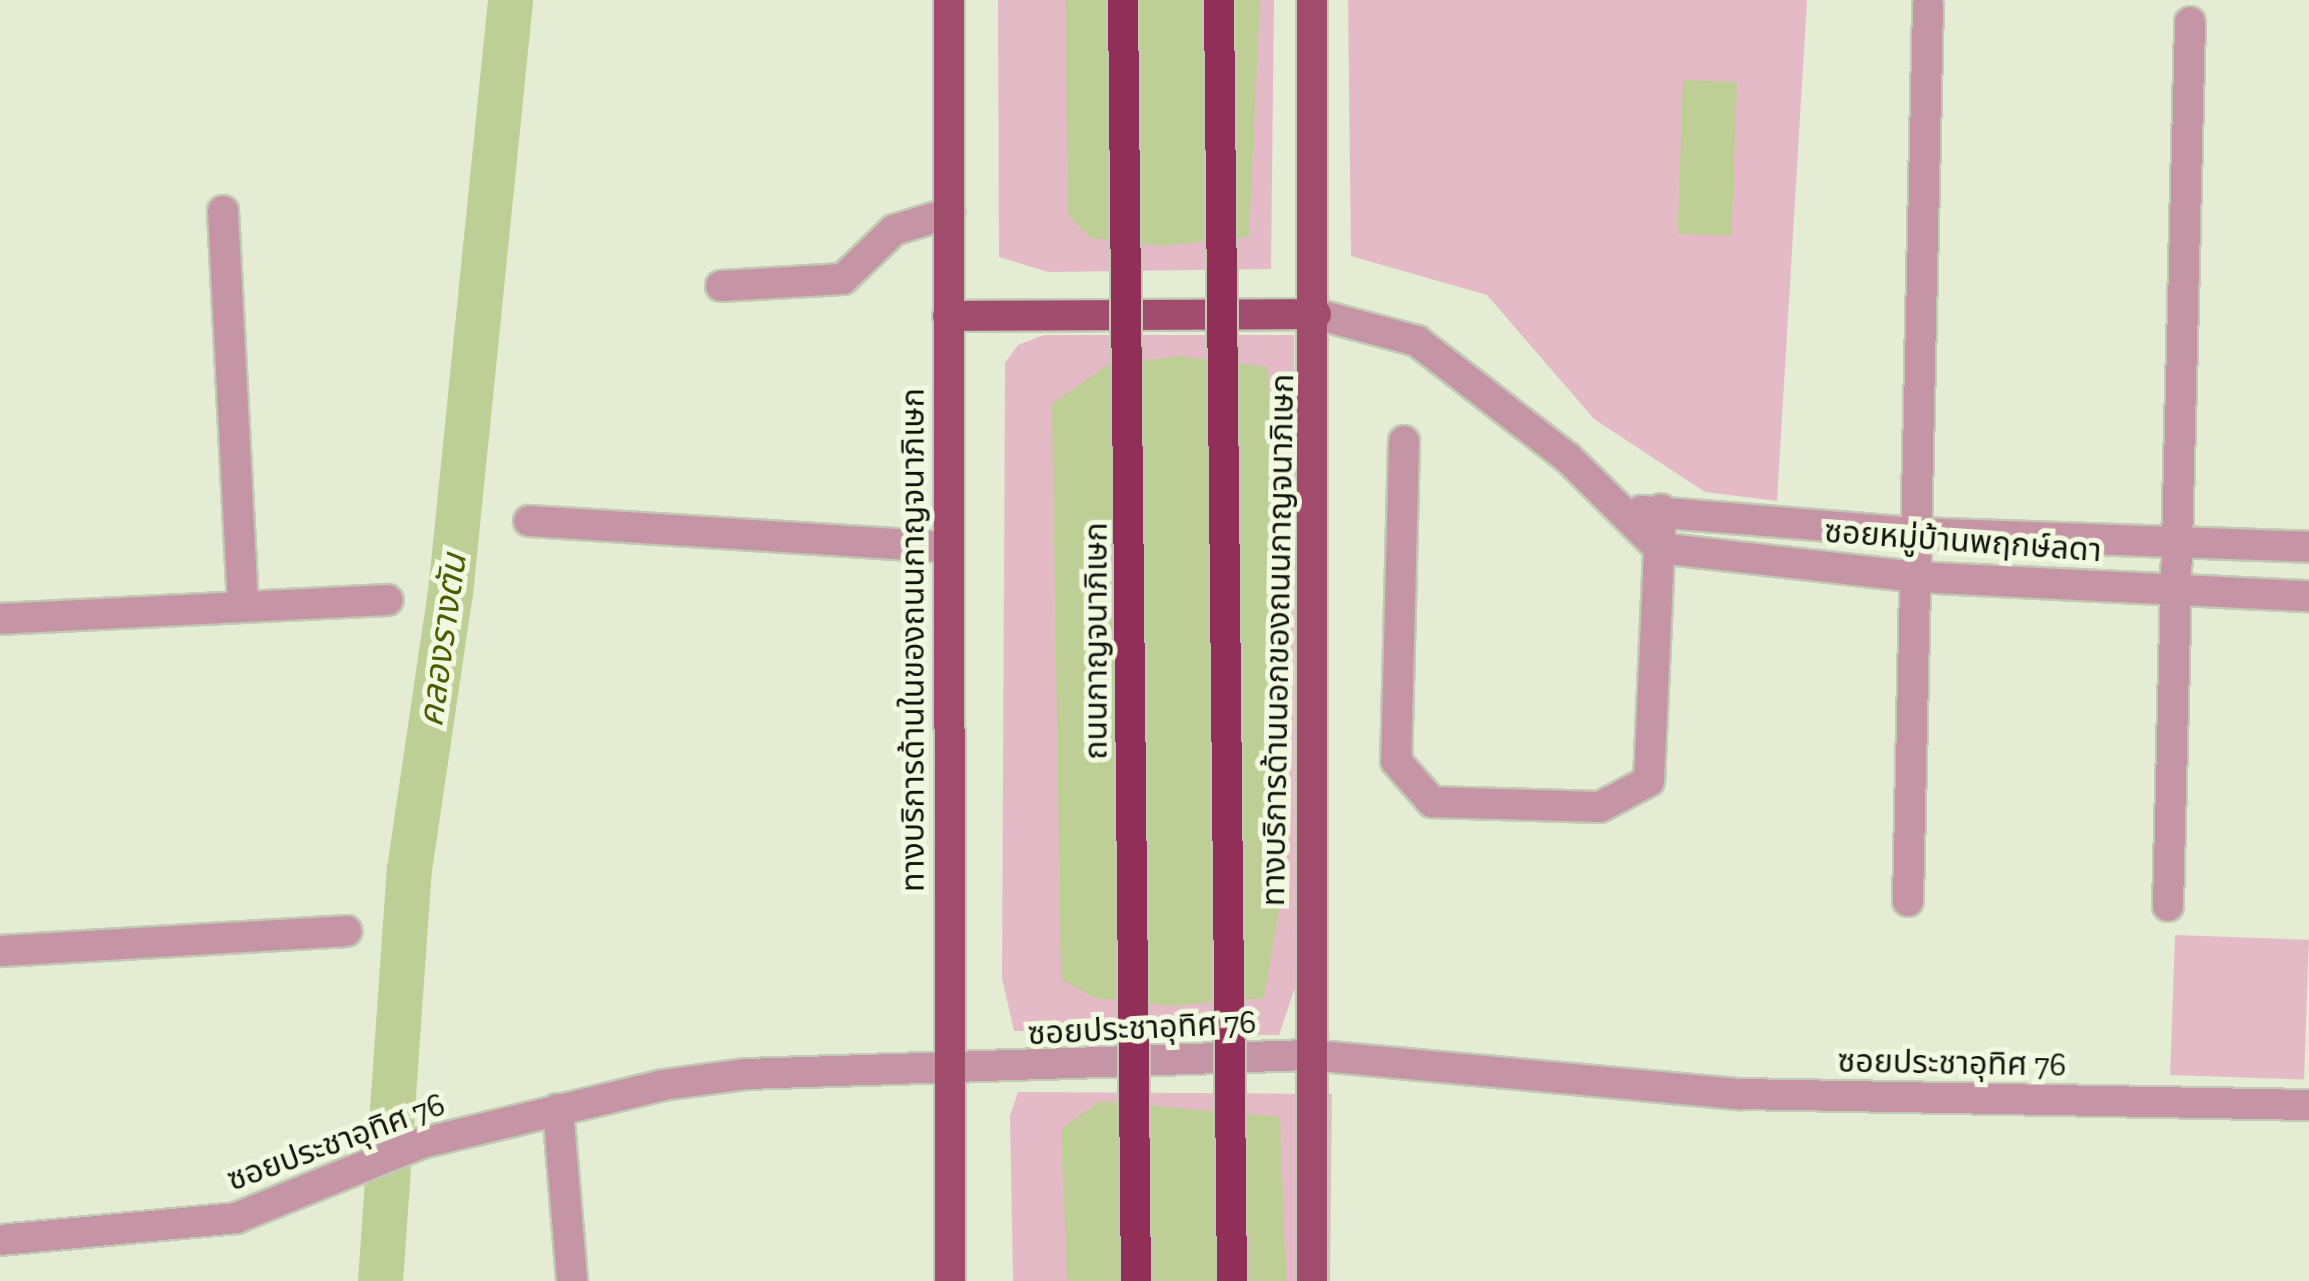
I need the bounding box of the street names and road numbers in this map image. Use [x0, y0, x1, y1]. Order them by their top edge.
street label: ทางบริการด้านนอกของถนนกาญจนาภิเษก [1254, 373, 1302, 907]
street label: ทางบริการด้านในของถนนกาญจนาภิเษก [894, 388, 932, 892]
street label: ซอยหมู่บ้านพฤกษ์ลดา [1823, 512, 2103, 570]
street label: ถนนกาญจนาภิเษก [1077, 522, 1115, 760]
street label: ซอยประชาอุทิศ 76 [1027, 1003, 1257, 1053]
street label: ซอยประชาอุทิศ 76 [1837, 1042, 2067, 1084]
street label: ซอยประชาอุทิศ 76 [222, 1085, 450, 1199]

